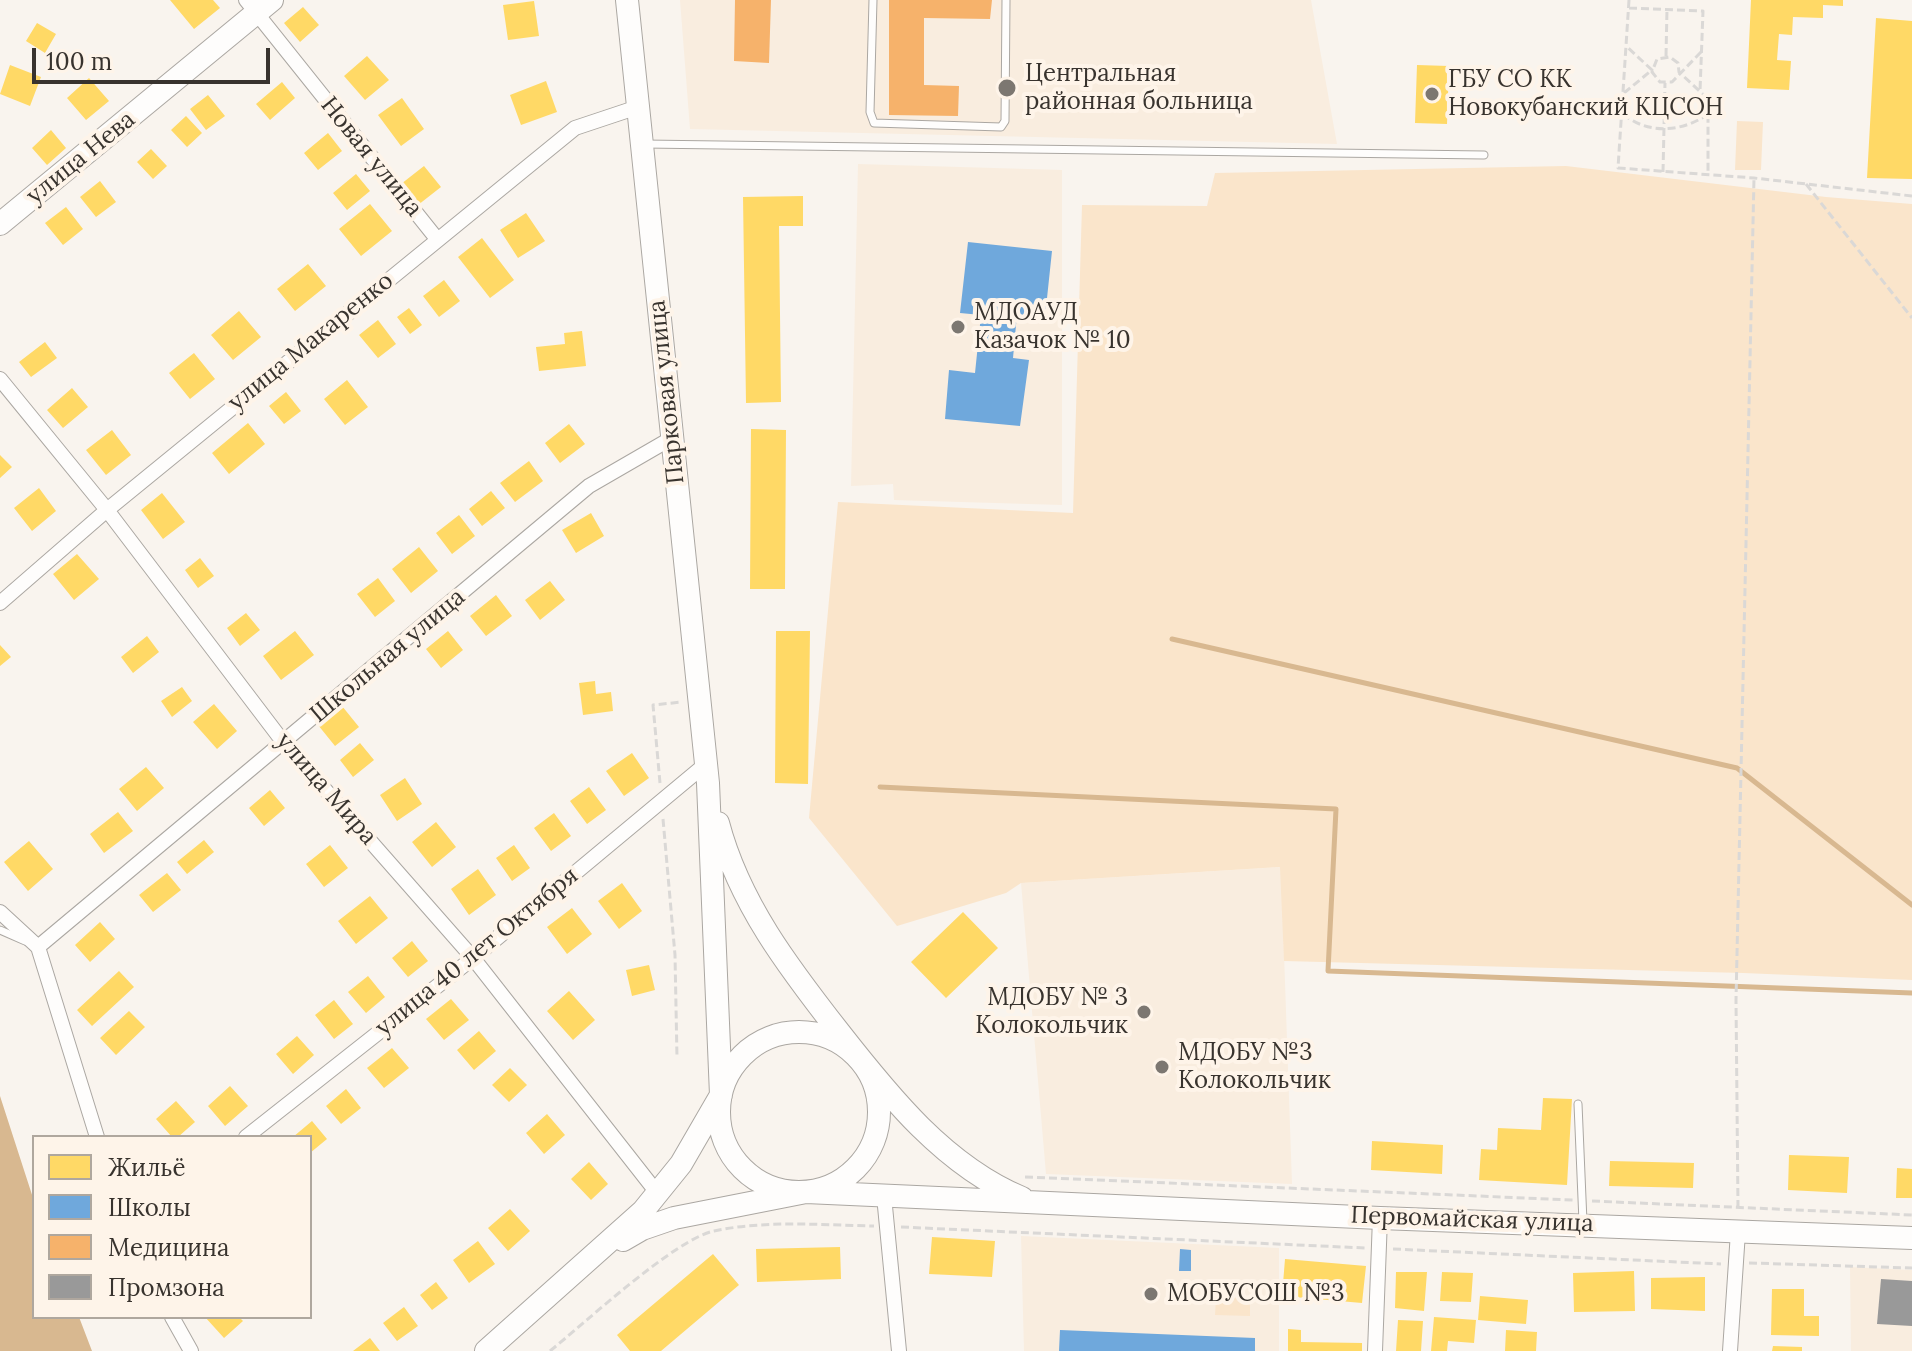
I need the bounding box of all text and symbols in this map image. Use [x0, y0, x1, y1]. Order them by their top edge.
scale bar [36, 32, 274, 82]
text: 100 m [46, 46, 112, 77]
place label: Центральная районная больница [1025, 60, 1253, 116]
place label: ГБУ СО КК Новокубанский КЦСОН [1448, 66, 1723, 122]
marker: Центральная районная больница [996, 77, 1018, 99]
marker: ГБУ СО КК Новокубанский КЦСОН [1423, 85, 1441, 103]
street label: Новая улица [314, 91, 428, 223]
street label: улица Нева [21, 105, 141, 211]
street label: улица Макаренко [223, 267, 399, 417]
street label: Парковая улица [643, 299, 691, 485]
place label: МДОАУД Казачок № 10 [974, 299, 1131, 355]
marker: МДОАУД Казачок № 10 [949, 318, 967, 336]
street label: Школьная улица [305, 583, 471, 729]
street label: улица Мира [269, 727, 383, 851]
street label: улица 40 лет Октября [370, 861, 584, 1043]
place label: МДОБУ № 3 Колокольчик [975, 984, 1128, 1040]
marker: МДОБУ № 3 Колокольчик [1135, 1003, 1153, 1021]
place label: МДОБУ №3 Колокольчик [1178, 1039, 1331, 1095]
marker: МДОБУ №3 Колокольчик [1153, 1058, 1171, 1076]
legend [32, 1135, 312, 1319]
text: Жильё [108, 1152, 186, 1183]
text: Школы [108, 1192, 191, 1223]
street label: Первомайская улица [1350, 1201, 1594, 1239]
text: Медицина [108, 1232, 229, 1263]
text: Промзона [108, 1272, 225, 1303]
place label: МОБУСОШ №3 [1167, 1280, 1345, 1308]
marker: МОБУСОШ №3 [1142, 1285, 1160, 1303]

